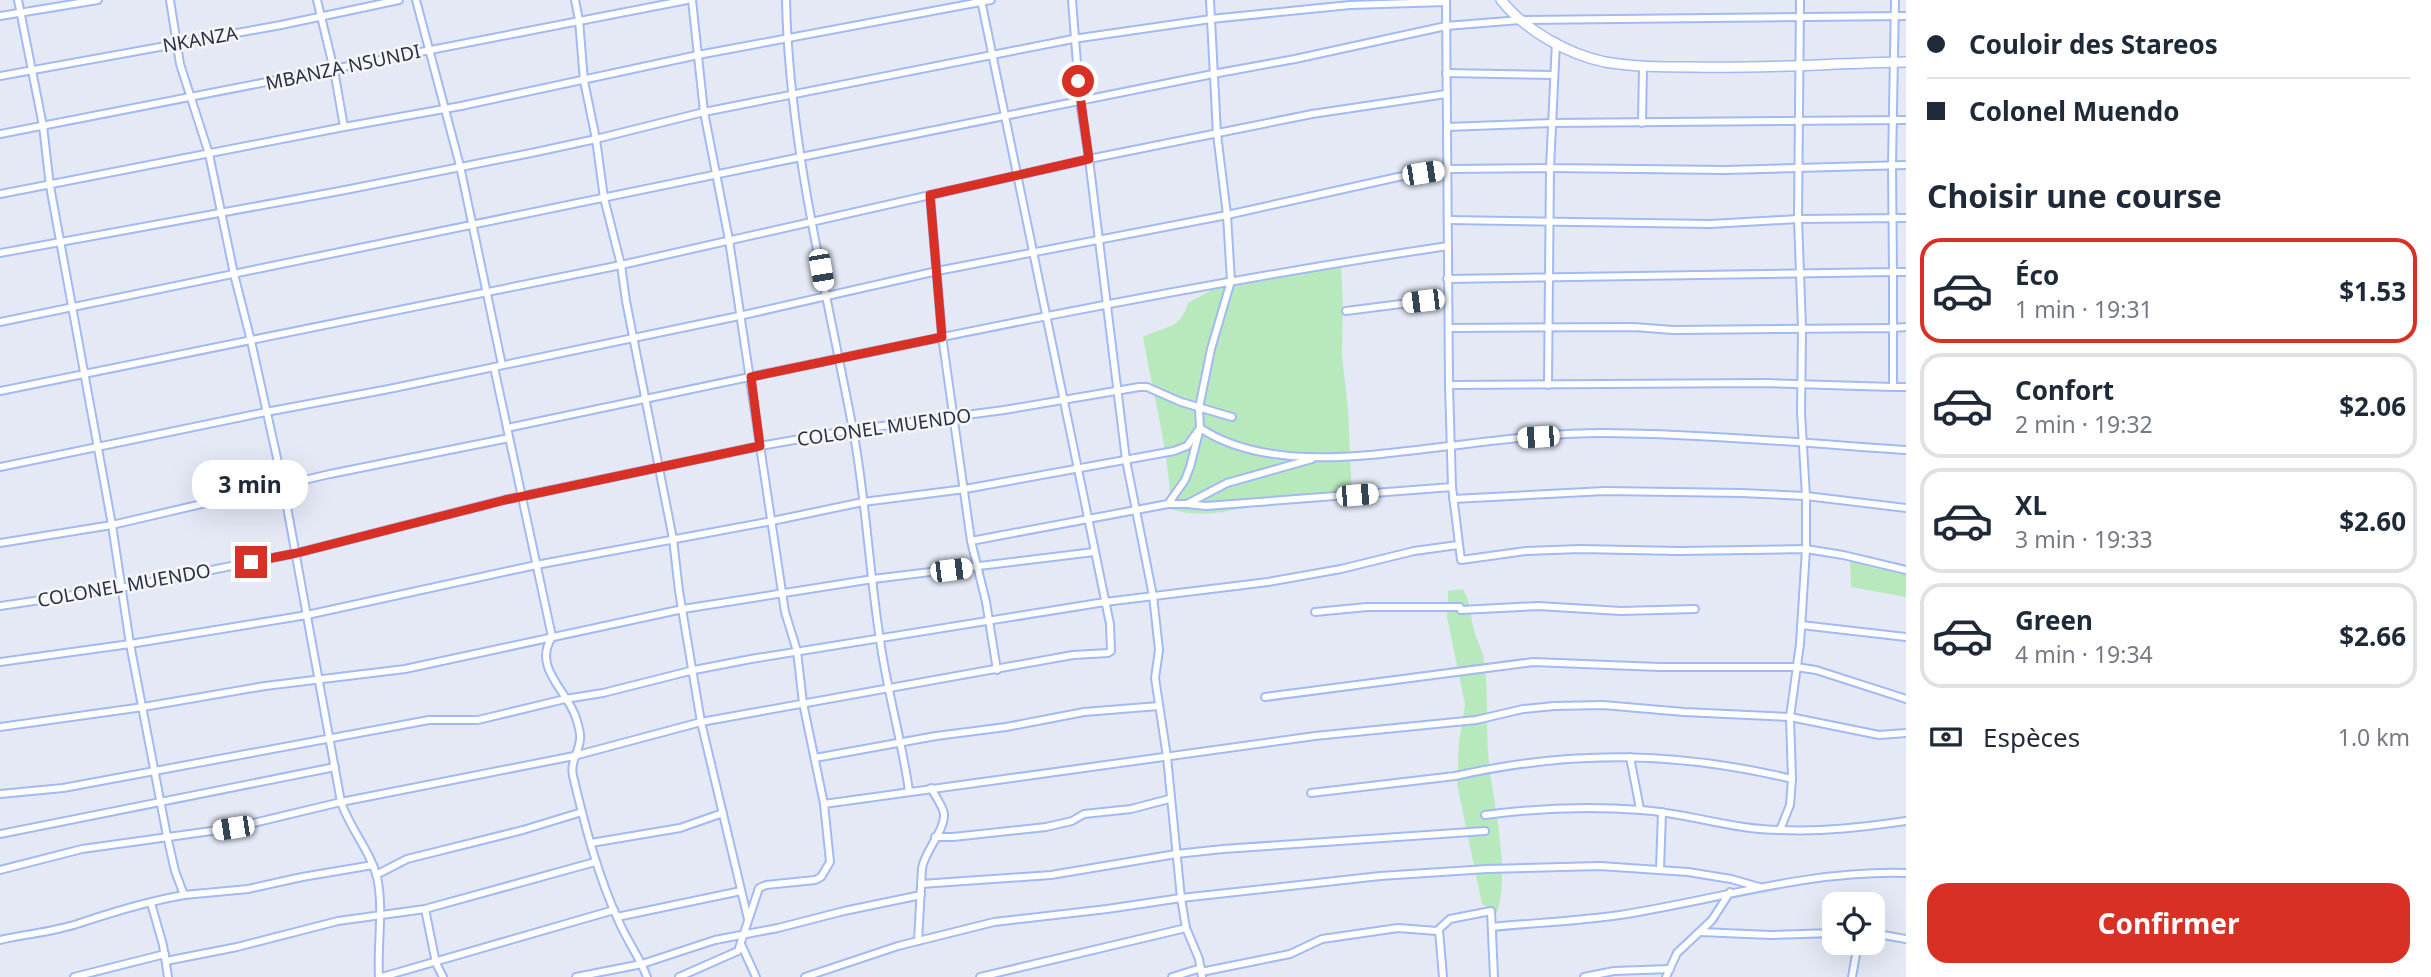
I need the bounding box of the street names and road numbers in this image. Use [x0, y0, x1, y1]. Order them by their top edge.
street label: NKANZA [160, 19, 240, 58]
street label: MBANZA NSUNDI [263, 38, 423, 96]
street label: COLONEL MUENDO [795, 402, 973, 452]
street label: COLONEL MUENDO [35, 557, 213, 613]

